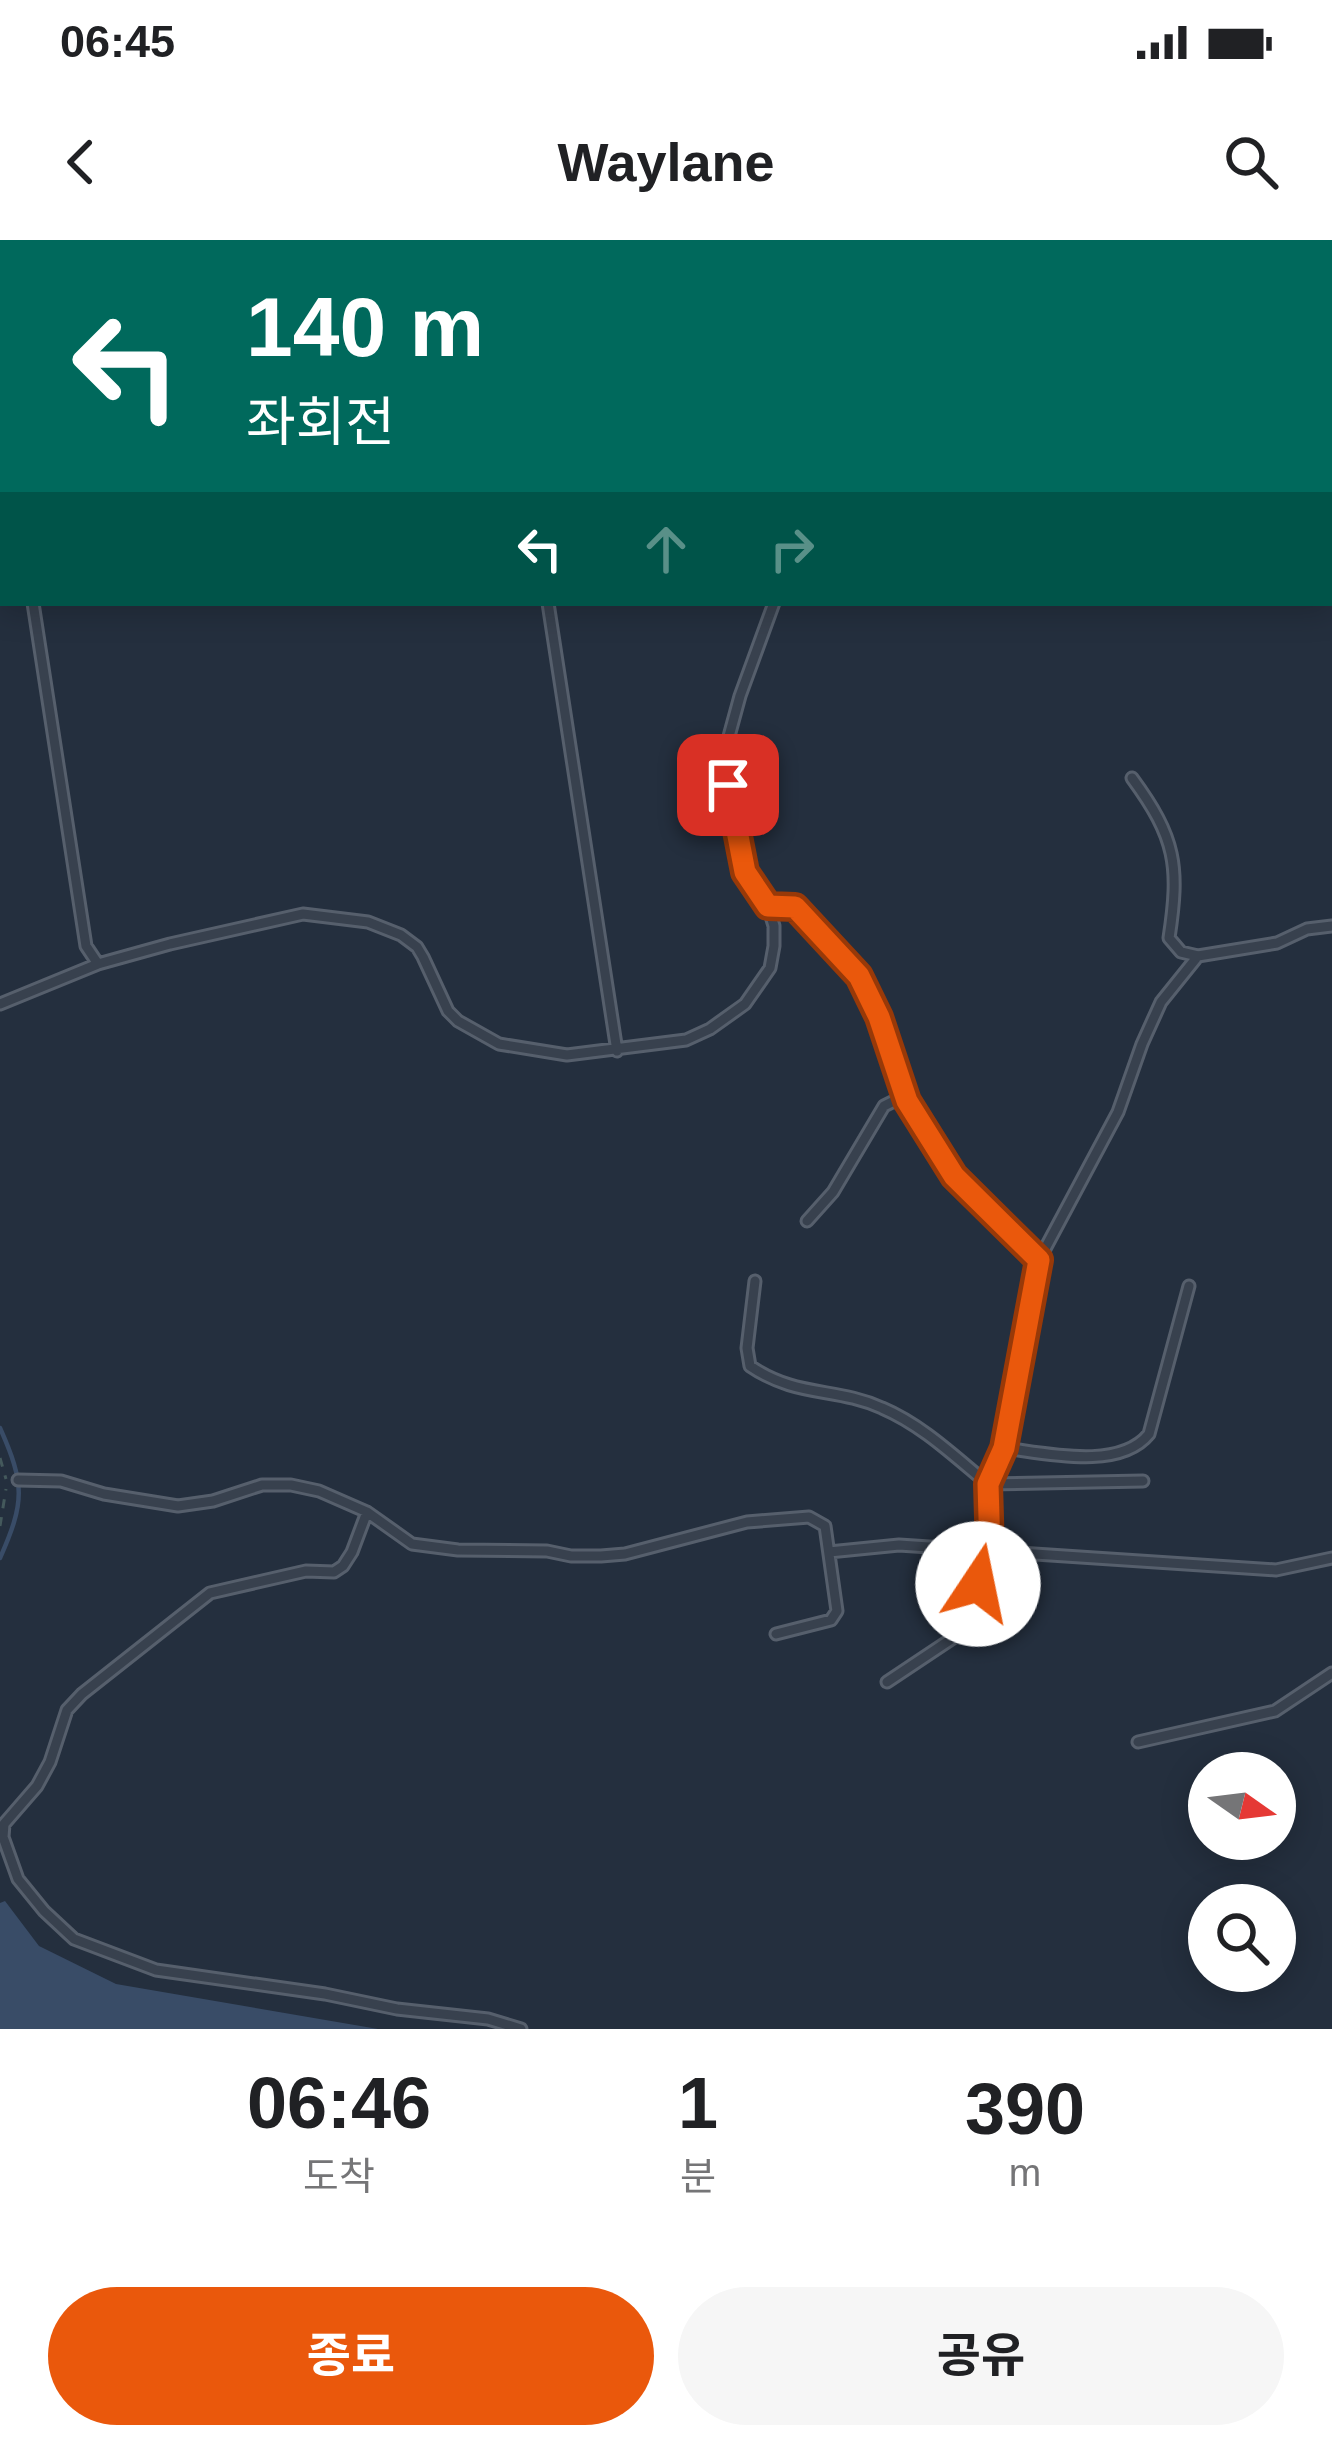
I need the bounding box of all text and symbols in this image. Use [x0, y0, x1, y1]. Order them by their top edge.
text: 06:45 [60, 16, 175, 67]
icon: back [48, 129, 114, 195]
icon: search [1218, 129, 1284, 195]
text: Waylane [557, 132, 775, 192]
text: 140 m [246, 280, 484, 374]
icon: left [48, 288, 204, 444]
text: 좌회전 [246, 392, 395, 452]
icon: left [507, 516, 573, 582]
icon: ahead [633, 516, 699, 582]
icon: right [759, 516, 825, 582]
pin [677, 734, 779, 836]
icon: arrive [695, 752, 761, 818]
position arrow [915, 1521, 1041, 1647]
north arrow [1188, 1752, 1296, 1860]
map controls [1188, 1752, 1296, 1992]
button: search [1188, 1884, 1296, 1992]
text: 06:46 [247, 2063, 431, 2143]
text: 1 [678, 2063, 718, 2143]
text: 390 [965, 2069, 1085, 2149]
text: m [1009, 2151, 1041, 2194]
text: 도착 [303, 2155, 375, 2198]
text: 분 [680, 2155, 716, 2198]
button: 종료 [48, 2287, 654, 2425]
button: 공유 [678, 2287, 1284, 2425]

